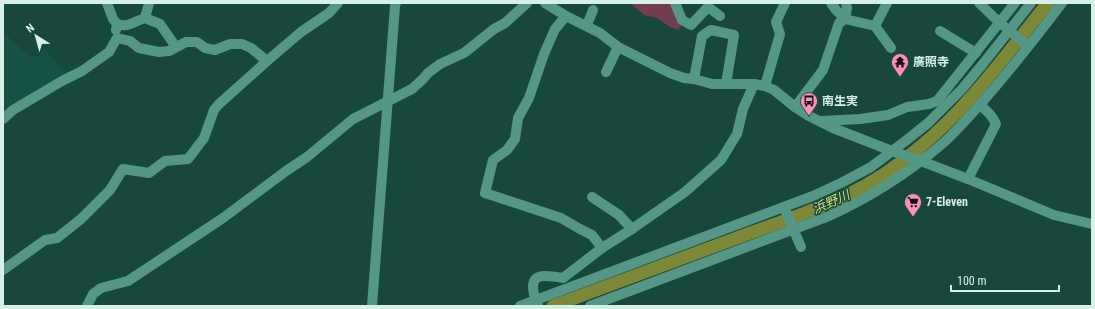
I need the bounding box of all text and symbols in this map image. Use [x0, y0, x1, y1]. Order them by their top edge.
north arrow [16, 16, 56, 56]
text: N [24, 21, 37, 36]
temple icon: 廣照寺 [890, 52, 910, 77]
place label: 廣照寺 [913, 55, 949, 69]
bus stop icon: 南生実 [799, 91, 819, 116]
place label: 南生実 [822, 94, 858, 108]
water label: 浜野川 [810, 186, 854, 217]
supermarket icon: 7-Eleven [903, 192, 923, 217]
place label: 7-Eleven [926, 195, 968, 209]
scale bar [951, 267, 1059, 293]
text: 100 m [957, 274, 987, 288]

